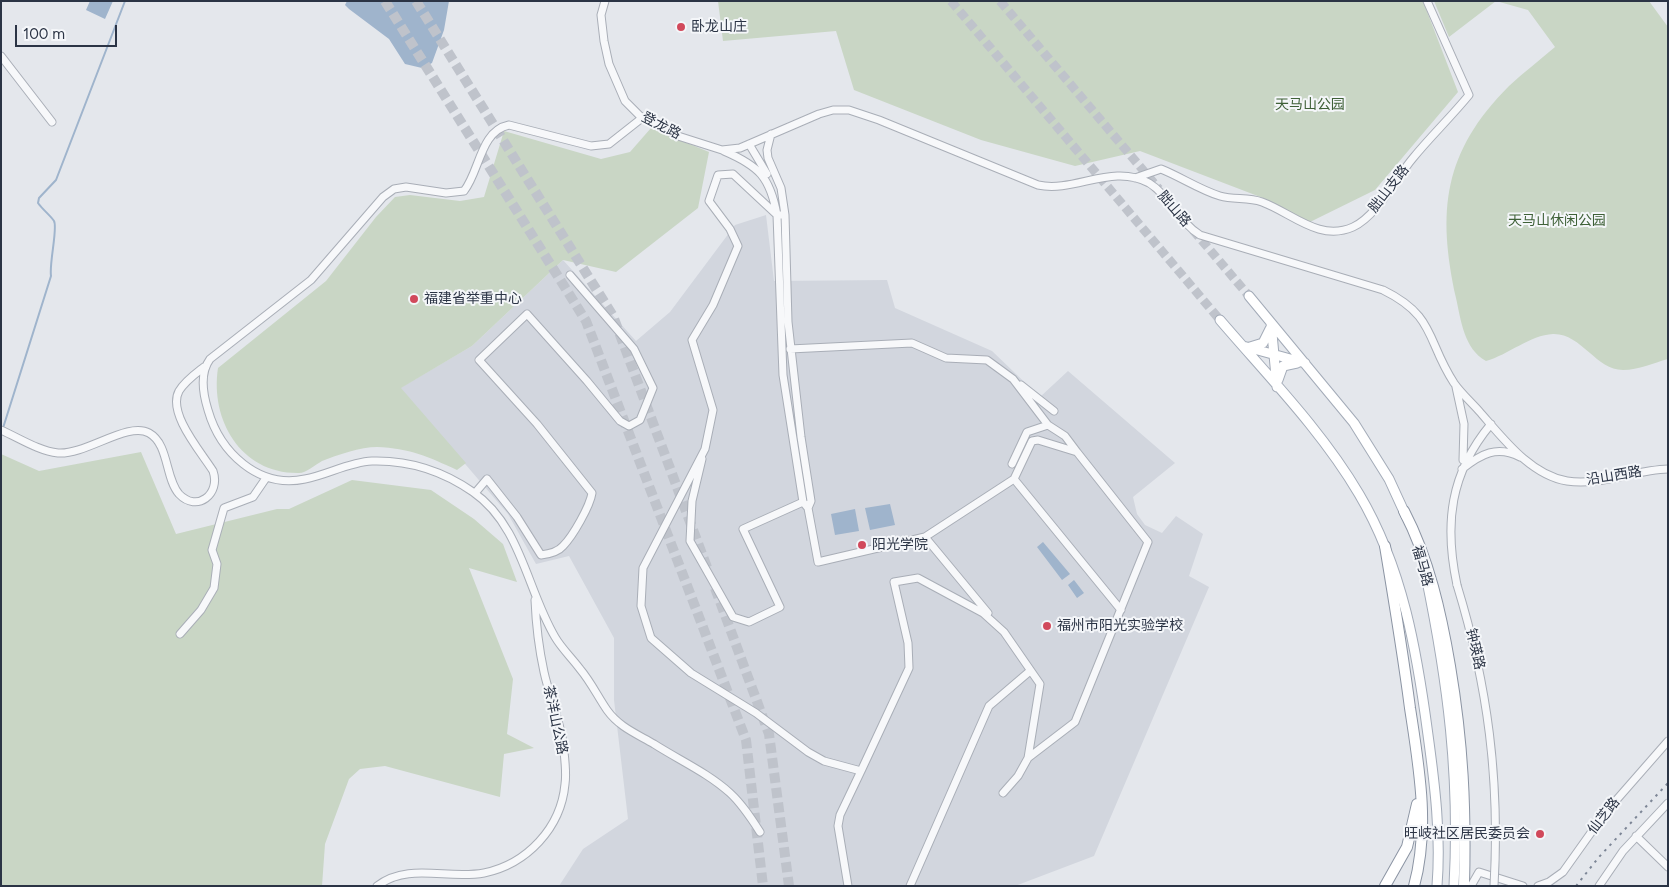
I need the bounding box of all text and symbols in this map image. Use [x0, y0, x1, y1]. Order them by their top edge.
scale bar [18, 15, 120, 47]
place label: 卧龙山庄 [691, 19, 747, 35]
marker: 卧龙山庄 [675, 21, 687, 33]
text: 100 m [23, 25, 65, 43]
park label: 天马山公园 [1275, 97, 1345, 113]
street label: 登龙路 [638, 109, 684, 143]
street label: 胐山支路 [1365, 162, 1413, 216]
street label: 胐山路 [1154, 188, 1194, 230]
park label: 天马山休闲公园 [1508, 213, 1606, 229]
place label: 福建省举重中心 [424, 291, 522, 307]
marker: 福建省举重中心 [408, 293, 420, 305]
street label: 沿山西路 [1585, 463, 1643, 489]
place label: 阳光学院 [872, 537, 928, 553]
marker: 阳光学院 [856, 539, 868, 551]
street label: 福马路 [1408, 543, 1436, 589]
place label: 福州市阳光实验学校 [1057, 618, 1183, 634]
marker: 福州市阳光实验学校 [1041, 620, 1053, 632]
street label: 钟瑛路 [1462, 627, 1488, 671]
street label: 茶洋山公路 [540, 684, 570, 756]
street label: 仙芝路 [1584, 794, 1624, 838]
place label: 旺岐社区居民委员会 [1404, 826, 1530, 842]
marker: 旺岐社区居民委员会 [1534, 828, 1546, 840]

